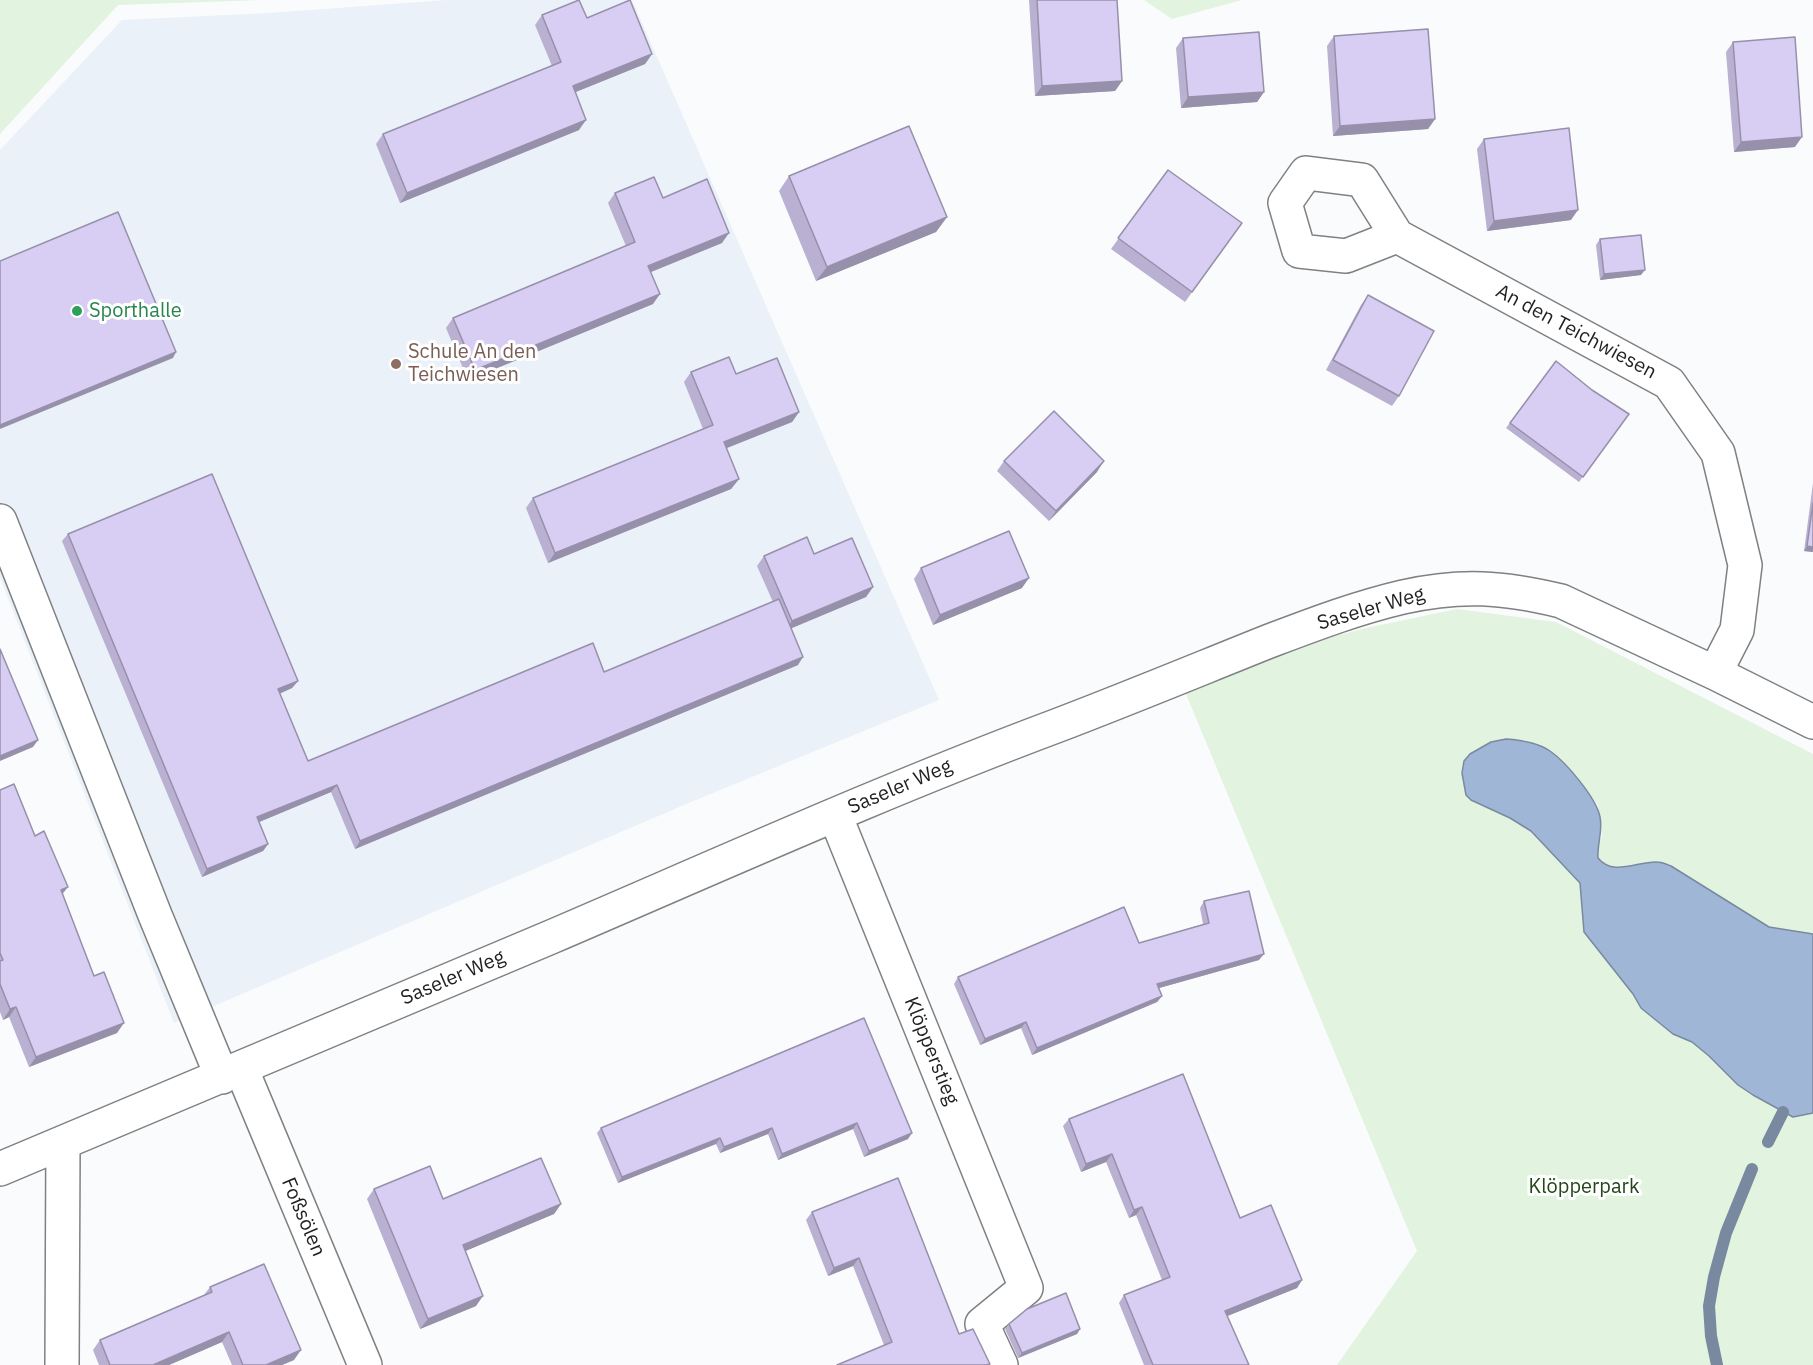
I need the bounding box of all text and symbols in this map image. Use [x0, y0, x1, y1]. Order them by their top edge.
street label: An den Teichwiesen [1492, 280, 1660, 384]
place label: Sporthalle [89, 299, 182, 323]
marker: Sporthalle [70, 304, 84, 318]
place label: Schule An den Teichwiesen [408, 340, 536, 387]
marker: Schule An den Teichwiesen [389, 357, 403, 371]
street label: Saseler Weg [1315, 582, 1427, 636]
street label: Saseler Weg [844, 754, 956, 820]
street label: Saseler Weg [397, 945, 509, 1011]
street label: Klöpperstieg [899, 994, 963, 1108]
street label: Foßsölen [276, 1174, 330, 1260]
park label: Klöpperpark [1529, 1175, 1639, 1199]

